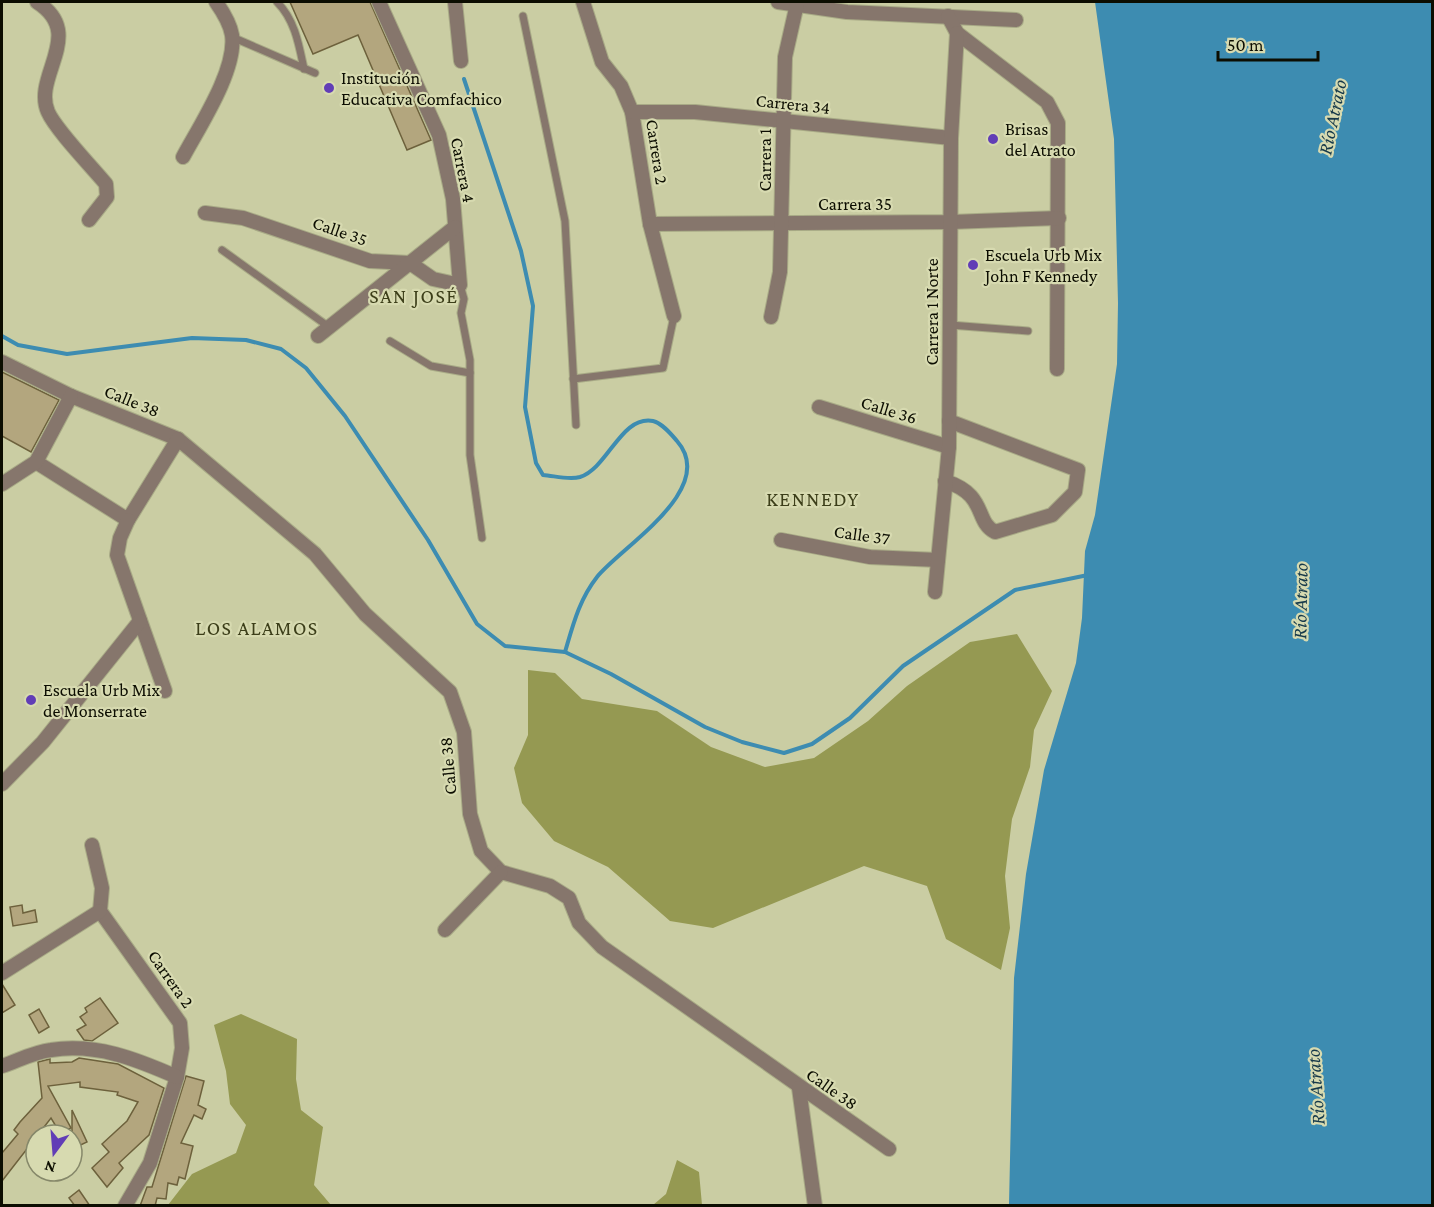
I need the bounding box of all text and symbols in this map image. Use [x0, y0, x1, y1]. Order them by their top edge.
scale bar [1218, 24, 1318, 62]
text: 50 m [1227, 35, 1264, 55]
place label: Institución Educativa Comfachico [341, 68, 502, 109]
water label: Río Atrato [1313, 77, 1351, 157]
marker: Institución Educativa Comfachico [322, 81, 336, 95]
street label: Carrera 34 [755, 90, 831, 118]
street label: Carrera 2 [642, 118, 672, 186]
place label: Brisas del Atrato [1005, 119, 1076, 160]
street label: Carrera 1 [755, 129, 775, 191]
marker: Brisas del Atrato [986, 132, 1000, 146]
street label: Carrera 4 [447, 136, 479, 204]
street label: Carrera 35 [818, 194, 892, 214]
street label: Calle 35 [310, 212, 370, 250]
place label: Escuela Urb Mix John F Kennedy [983, 245, 1102, 286]
street label: Carrera 1 Norte [922, 258, 942, 366]
marker: Escuela Urb Mix John F Kennedy [966, 258, 980, 272]
district label: SAN JOSÉ [369, 285, 459, 308]
street label: Calle 38 [101, 381, 163, 421]
street label: Calle 36 [859, 392, 919, 428]
district label: KENNEDY [766, 488, 860, 510]
street label: Calle 37 [833, 521, 891, 549]
water label: Río Atrato [1288, 563, 1312, 639]
district label: LOS ALAMOS [195, 617, 319, 639]
place label: Escuela Urb Mix de Monserrate [43, 680, 160, 721]
marker: Escuela Urb Mix de Monserrate [24, 693, 38, 707]
street label: Calle 38 [436, 736, 460, 796]
street label: Carrera 2 [144, 946, 198, 1012]
water label: Río Atrato [1301, 1048, 1329, 1126]
street label: Calle 38 [803, 1064, 861, 1114]
north arrow [24, 1123, 84, 1183]
text: N [42, 1157, 58, 1177]

